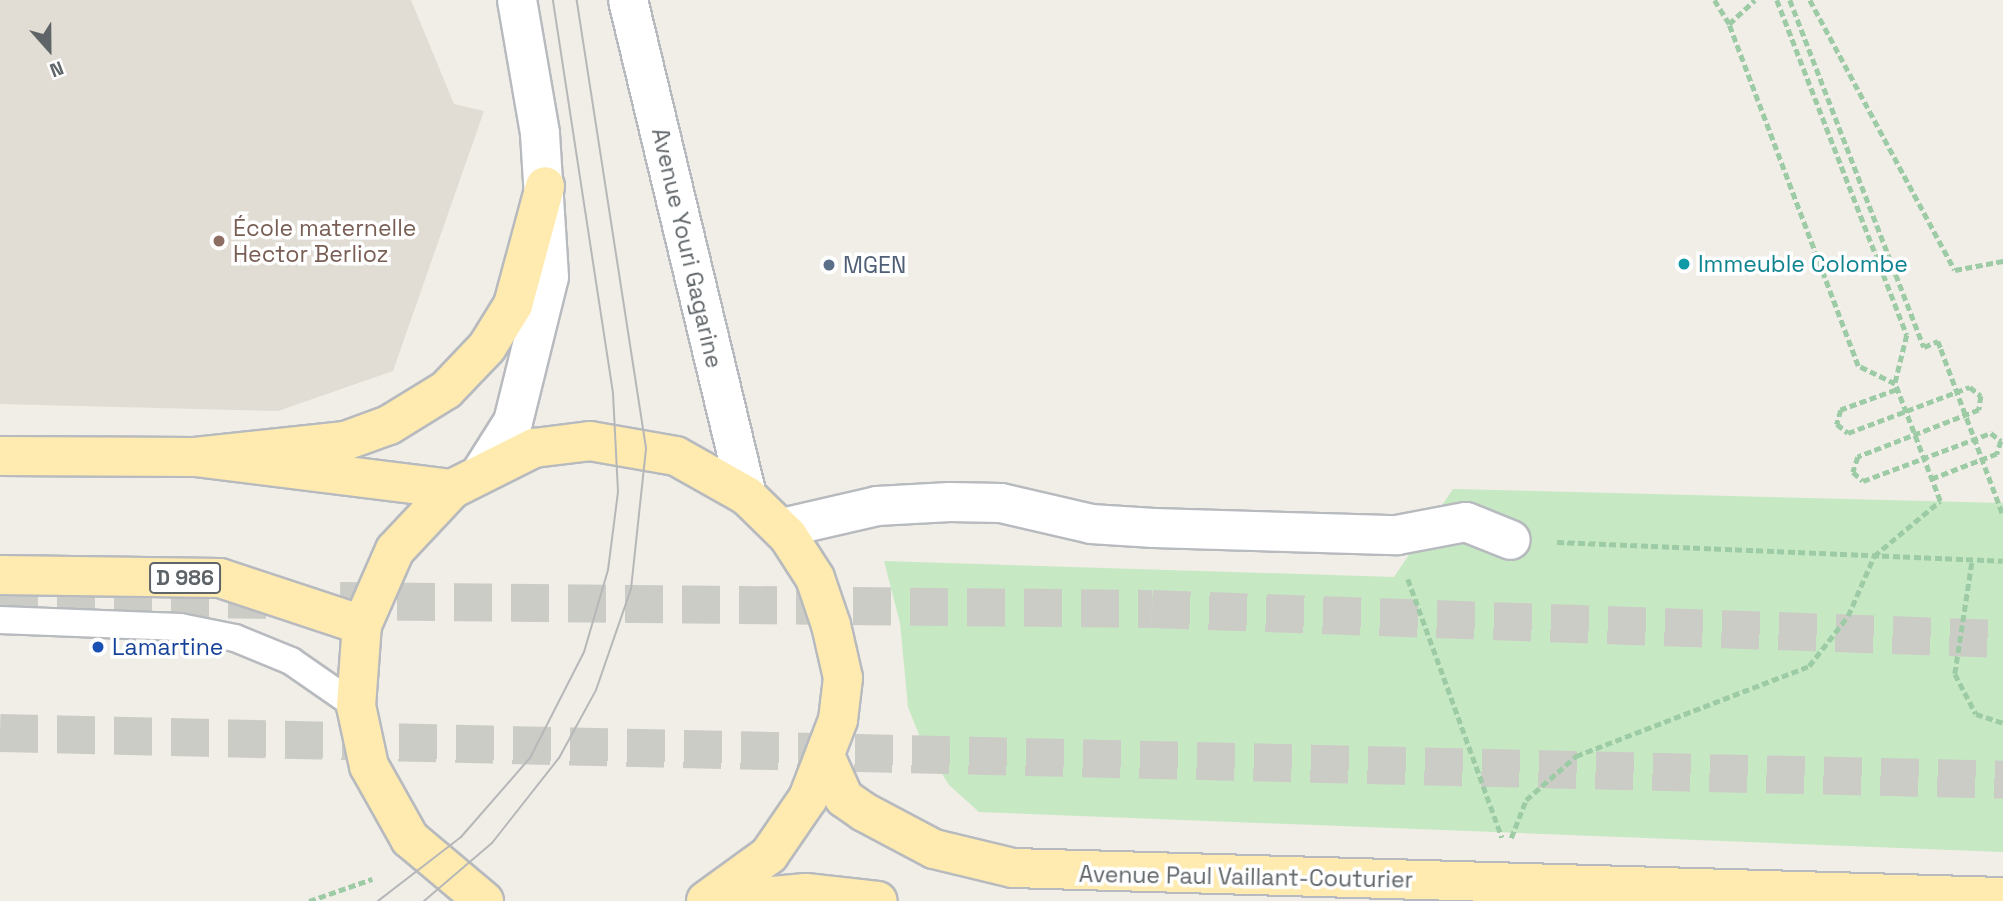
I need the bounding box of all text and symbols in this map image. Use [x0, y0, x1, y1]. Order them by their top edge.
north arrow [14, 14, 84, 84]
text: N [46, 55, 67, 83]
street label: Avenue Youri Gagarine [646, 125, 728, 371]
place label: École maternelle Hector Berlioz [233, 214, 416, 268]
marker: École maternelle Hector Berlioz [211, 233, 227, 249]
place label: Immeuble Colombe [1698, 250, 1908, 278]
place label: MGEN [843, 251, 906, 279]
marker: Immeuble Colombe [1676, 256, 1692, 272]
marker: MGEN [821, 257, 837, 273]
road number: D 986 [148, 560, 222, 596]
place label: Lamartine [112, 633, 223, 661]
marker: Lamartine [90, 639, 106, 655]
street label: Avenue Paul Vaillant-Couturier [1078, 860, 1414, 894]

